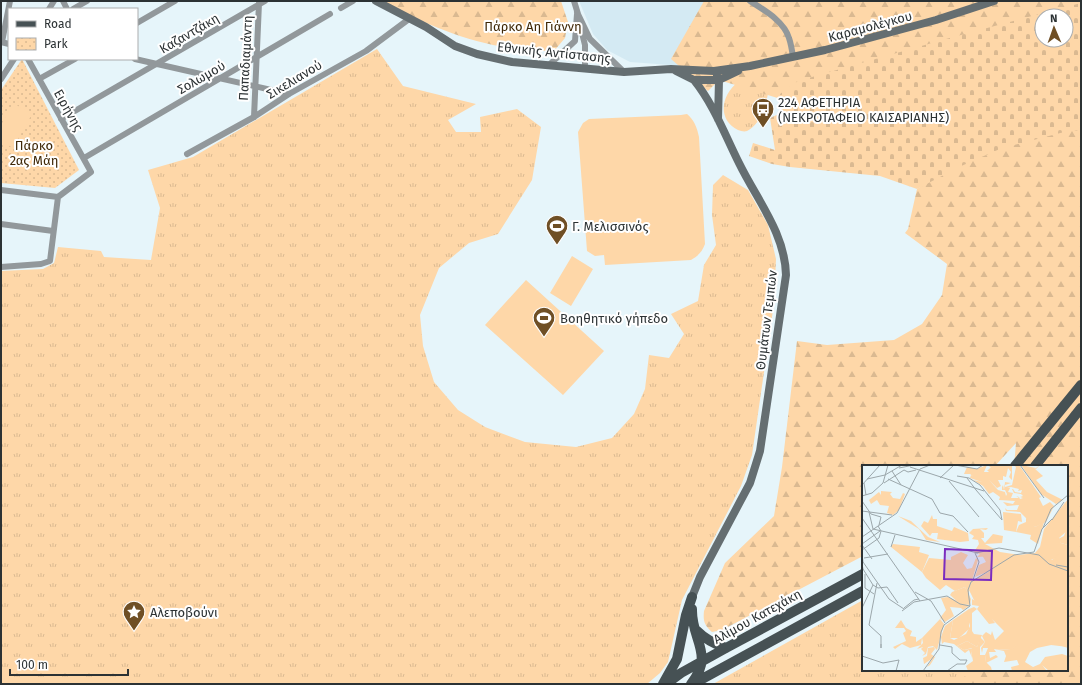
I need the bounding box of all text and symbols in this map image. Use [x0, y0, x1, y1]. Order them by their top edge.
legend [8, 8, 138, 60]
street label: Καραμολέγκου [827, 8, 914, 45]
north arrow [1034, 8, 1074, 48]
street label: Καζαντζάκη [157, 10, 222, 57]
text: N [1050, 12, 1058, 25]
street label: Παπαδιαμάντη [236, 15, 255, 101]
text: Road [44, 17, 72, 31]
park label: Πάρκο Αη Γιάννη [484, 19, 582, 34]
text: Park [44, 37, 68, 51]
street label: Εθνικής Αντίστασης [497, 39, 611, 66]
street label: Σικελιανού [264, 57, 325, 102]
street label: Σολωμού [175, 58, 228, 97]
street label: Ειρήνης [51, 87, 86, 134]
place label: 224 ΑΦΕΤΗΡΙΑ (ΝΕΚΡΟΤΑΦΕΙΟ ΚΑΙΣΑΡΙΑΝΗΣ) [778, 95, 949, 125]
bus stop icon: 224 ΑΦΕΤΗΡΙΑ (ΝΕΚΡΟΤΑΦΕΙΟ ΚΑΙΣΑΡΙΑΝΗΣ) [750, 96, 776, 129]
park label: Πάρκο 2ας Μάη [10, 138, 58, 168]
sports icon: Γ. Μελισσινός [544, 213, 570, 246]
place label: Γ. Μελισσινός [572, 219, 649, 234]
street label: Θυμάτων Τεμπών [753, 269, 780, 371]
sports icon: Βοηθητικό γήπεδο [531, 305, 557, 338]
place label: Βοηθητικό γήπεδο [560, 311, 668, 326]
inset map [862, 465, 1068, 671]
street label: Αλίμου Κατεχάκη [711, 586, 804, 647]
place icon: Αλεποβούνι [121, 599, 147, 632]
place label: Αλεποβούνι [150, 605, 218, 620]
scale bar [10, 651, 128, 677]
text: 100 m [16, 658, 48, 672]

